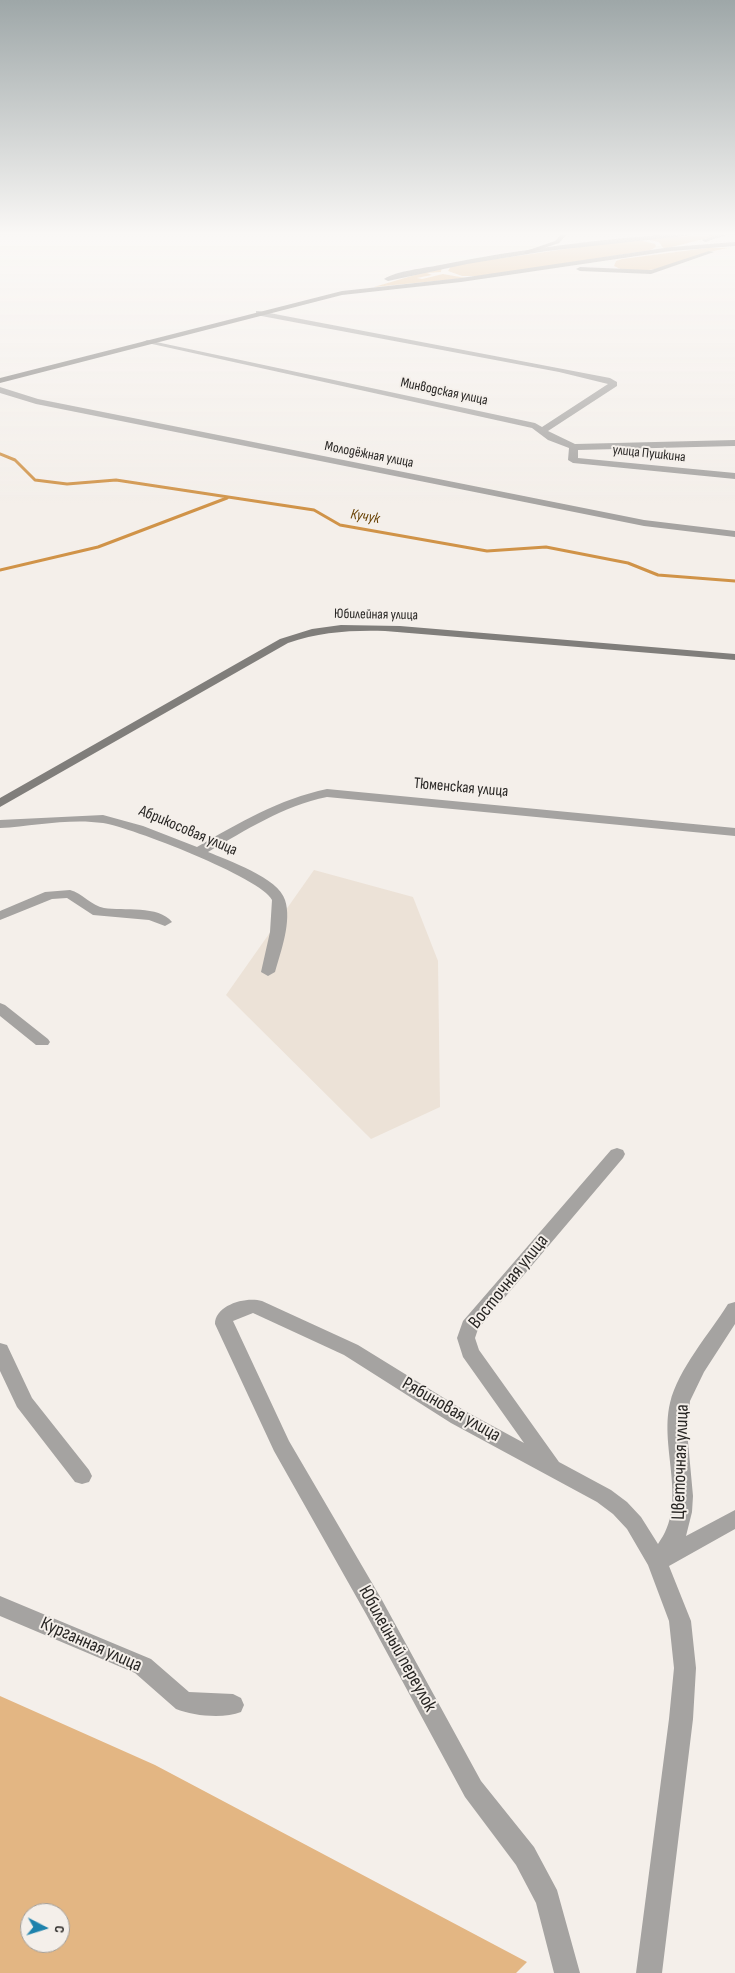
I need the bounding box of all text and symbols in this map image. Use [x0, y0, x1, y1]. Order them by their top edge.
street label: Минводская улица [399, 375, 489, 409]
street label: Молодёжная улица [323, 438, 415, 472]
street label: улица Пушкина [612, 442, 686, 466]
water label: Кучук [349, 506, 381, 528]
street label: Юбилейная улица [334, 606, 418, 624]
street label: Тюменская улица [413, 774, 509, 802]
street label: Абрикосовая улица [136, 802, 240, 860]
street label: Восточная улица [464, 1230, 554, 1334]
street label: Рябиновая улица [398, 1373, 504, 1447]
street label: Цветочная улица [668, 1404, 694, 1520]
street label: Юбилейный переулок [353, 1582, 441, 1716]
street label: Курганная улица [37, 1613, 145, 1677]
north arrow [20, 1903, 70, 1953]
text: С [51, 1925, 68, 1934]

